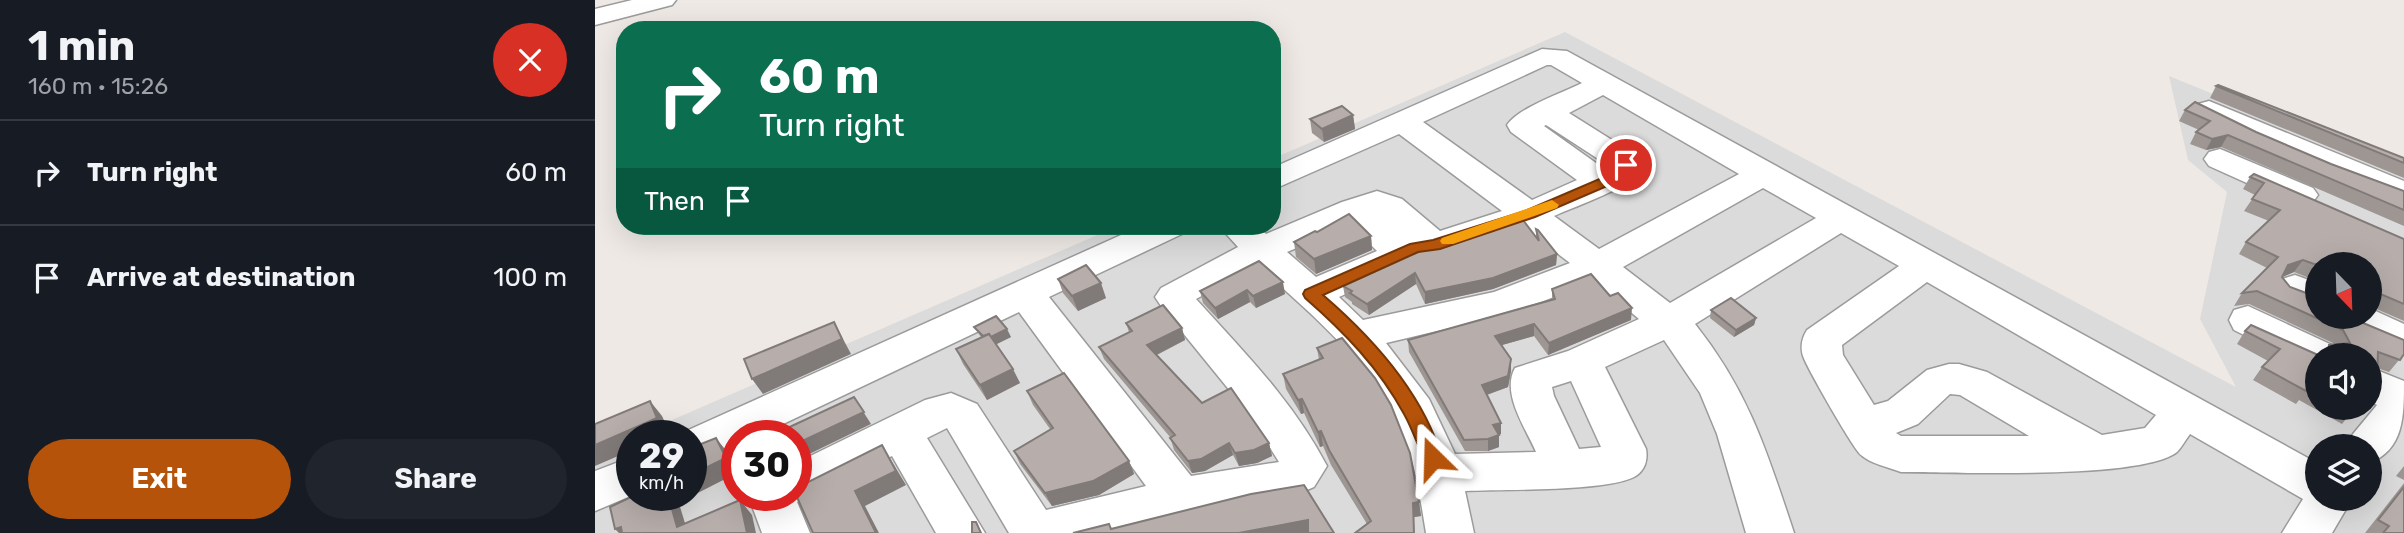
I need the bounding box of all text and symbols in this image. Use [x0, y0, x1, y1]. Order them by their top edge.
text: 1 min [28, 21, 135, 71]
button: close [493, 23, 567, 97]
text: 60 m [759, 47, 880, 105]
icon: right [644, 49, 735, 140]
text: 160 m · 15:26 [28, 72, 168, 100]
text: Turn right [759, 106, 904, 144]
pin [1596, 135, 1656, 195]
icon: arrive [1607, 146, 1645, 184]
icon: right [28, 154, 66, 192]
text: Turn right [87, 157, 217, 188]
text: 60 m [505, 157, 567, 188]
icon: arrive [719, 182, 757, 220]
text: Then [644, 186, 705, 217]
north arrow [2305, 252, 2382, 329]
map controls [2305, 252, 2382, 511]
icon: arrive [28, 259, 66, 297]
text: Arrive at destination [87, 262, 355, 293]
text: 100 m [493, 262, 567, 293]
button: sound [2305, 343, 2382, 420]
speed limit sign: 30 [721, 420, 812, 511]
position arrow [1396, 421, 1470, 495]
button: layers [2305, 434, 2382, 511]
text: 29 [639, 435, 684, 477]
button: Exit [28, 439, 291, 519]
button: Share [305, 439, 567, 519]
text: km/h [639, 472, 684, 494]

